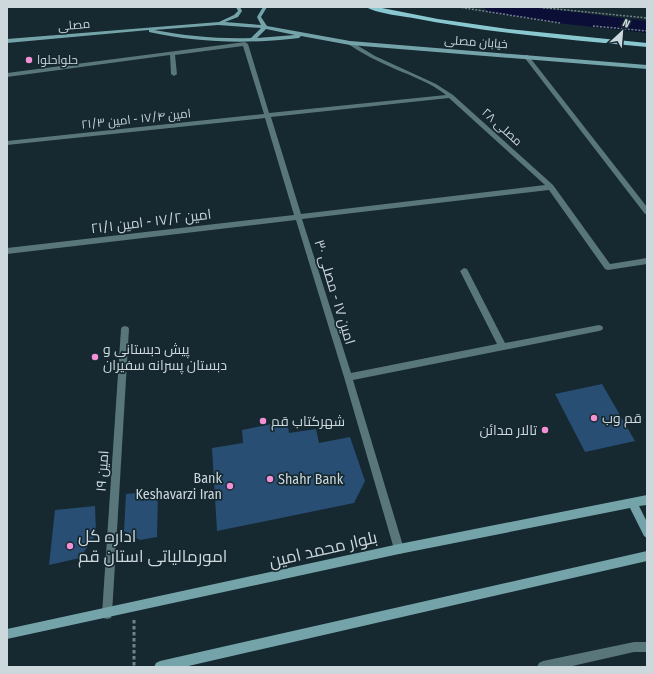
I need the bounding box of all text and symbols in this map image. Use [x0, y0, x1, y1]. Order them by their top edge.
north arrow [602, 12, 642, 52]
text: N [620, 16, 632, 31]
street label: مصلی [57, 17, 91, 33]
street label: خیابان مصلی [444, 33, 508, 51]
place label: حلواحلوا [37, 53, 78, 67]
marker: حلواحلوا [24, 55, 34, 65]
street label: مصلی ۲۸ [479, 105, 525, 149]
street label: امین ۱۷/۴ - امین ۲۱/۳ [81, 106, 191, 132]
street label: امین ۱۷/۲ - امین ۲۱/۱ [90, 206, 212, 237]
street label: امین ۱۷ - مصلی ۳۰ [311, 238, 359, 347]
place label: پیش دبستانی و دبستان پسرانه سفیران [103, 341, 227, 375]
marker: پیش دبستانی و دبستان پسرانه سفیران [90, 352, 100, 362]
place label: قم وب [602, 410, 642, 428]
place label: شهركتاب قم [271, 413, 345, 431]
marker: قم وب [589, 413, 599, 423]
marker: شهركتاب قم [258, 416, 268, 426]
place label: تالار مدائن [479, 422, 537, 439]
marker: تالار مدائن [540, 425, 550, 435]
street label: امین ۱۹ [93, 450, 112, 492]
place label: Bank Keshavarzi Iran [136, 470, 222, 503]
place label: Shahr Bank [278, 471, 344, 488]
marker: Shahr Bank [265, 474, 275, 484]
marker: Bank Keshavarzi Iran [225, 481, 235, 491]
place label: اداره کل امورمالیاتی استان قم [78, 526, 227, 568]
street label: بلوار محمد امین [267, 527, 379, 572]
marker: اداره کل امورمالیاتی استان قم [65, 541, 75, 551]

